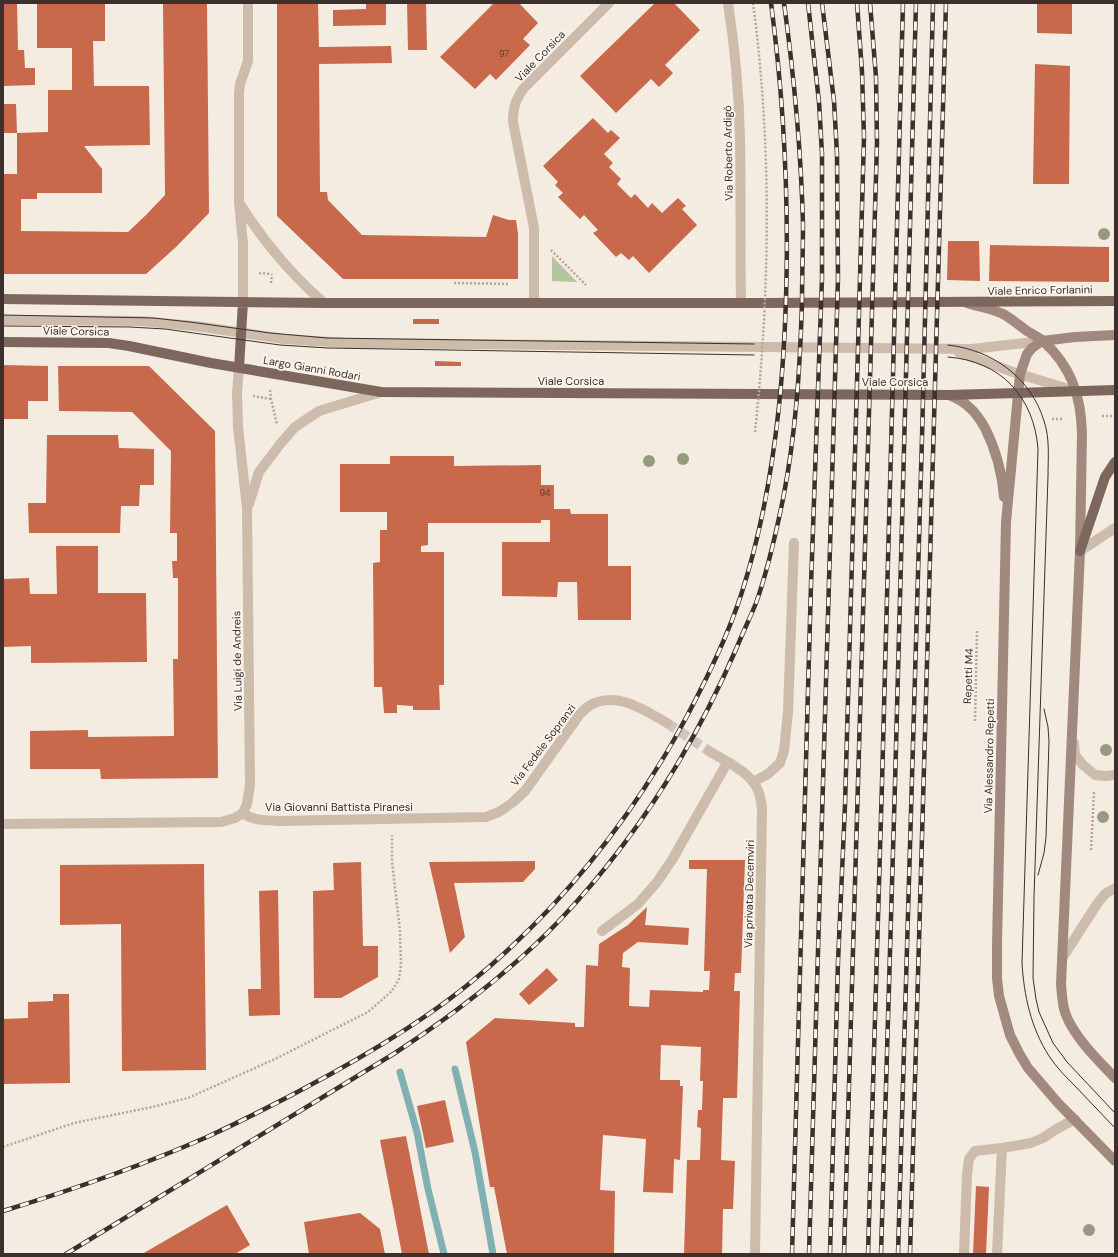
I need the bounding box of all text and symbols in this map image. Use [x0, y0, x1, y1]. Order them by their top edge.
street label: Viale Corsica [512, 27, 568, 85]
house number: 97 [499, 48, 509, 60]
street label: Via Roberto Ardigò [720, 105, 736, 201]
street label: Viale Enrico Forlanini [987, 282, 1093, 298]
street label: Viale Corsica [43, 323, 109, 339]
street label: Largo Gianni Rodari [262, 353, 362, 383]
street label: Viale Corsica [538, 374, 604, 388]
street label: Viale Corsica [862, 375, 928, 389]
house number: 94 [539, 487, 551, 499]
street label: Via Luigi de Andreis [229, 611, 245, 711]
street label: Repetti M4 [960, 648, 976, 704]
street label: Via Alessandro Repetti [981, 698, 997, 814]
street label: Via Fedele Sopranzi [507, 701, 579, 789]
street label: Via Giovanni Battista Piranesi [265, 800, 413, 814]
street label: Via privata Decemviri [741, 840, 757, 948]

